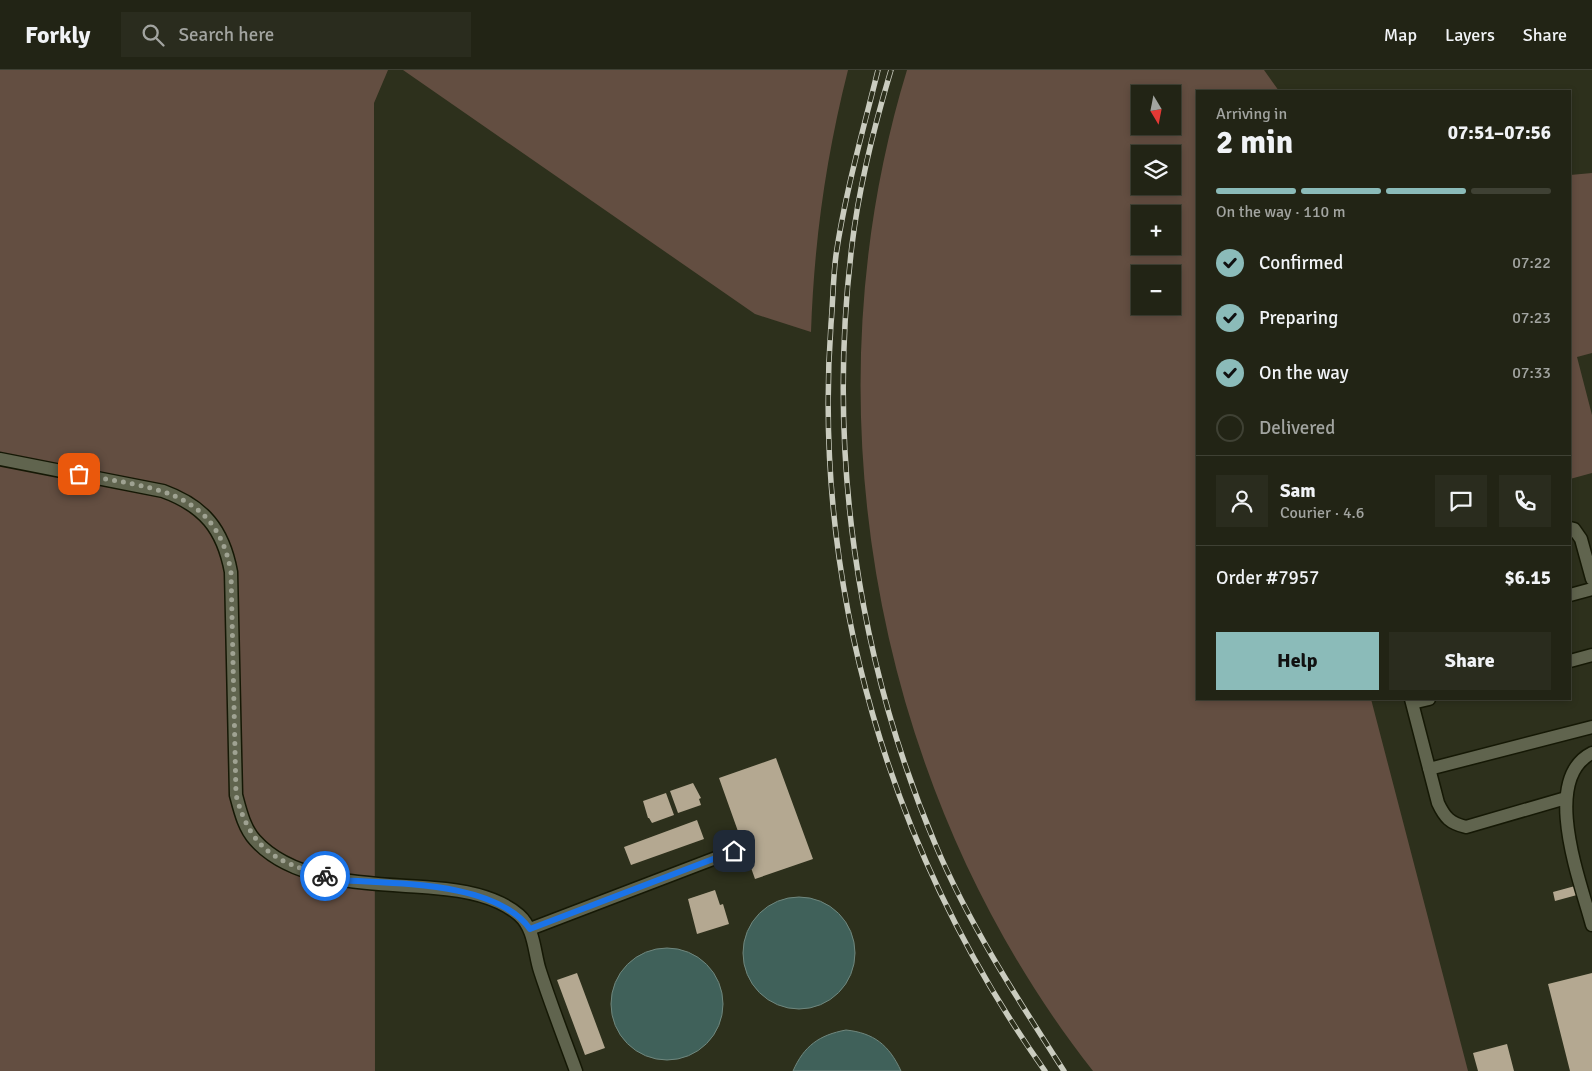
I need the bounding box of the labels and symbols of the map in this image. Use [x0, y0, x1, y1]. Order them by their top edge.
north arrow [1131, 85, 1181, 135]
pin [58, 453, 100, 495]
pin [713, 830, 755, 872]
courier [300, 851, 350, 901]

